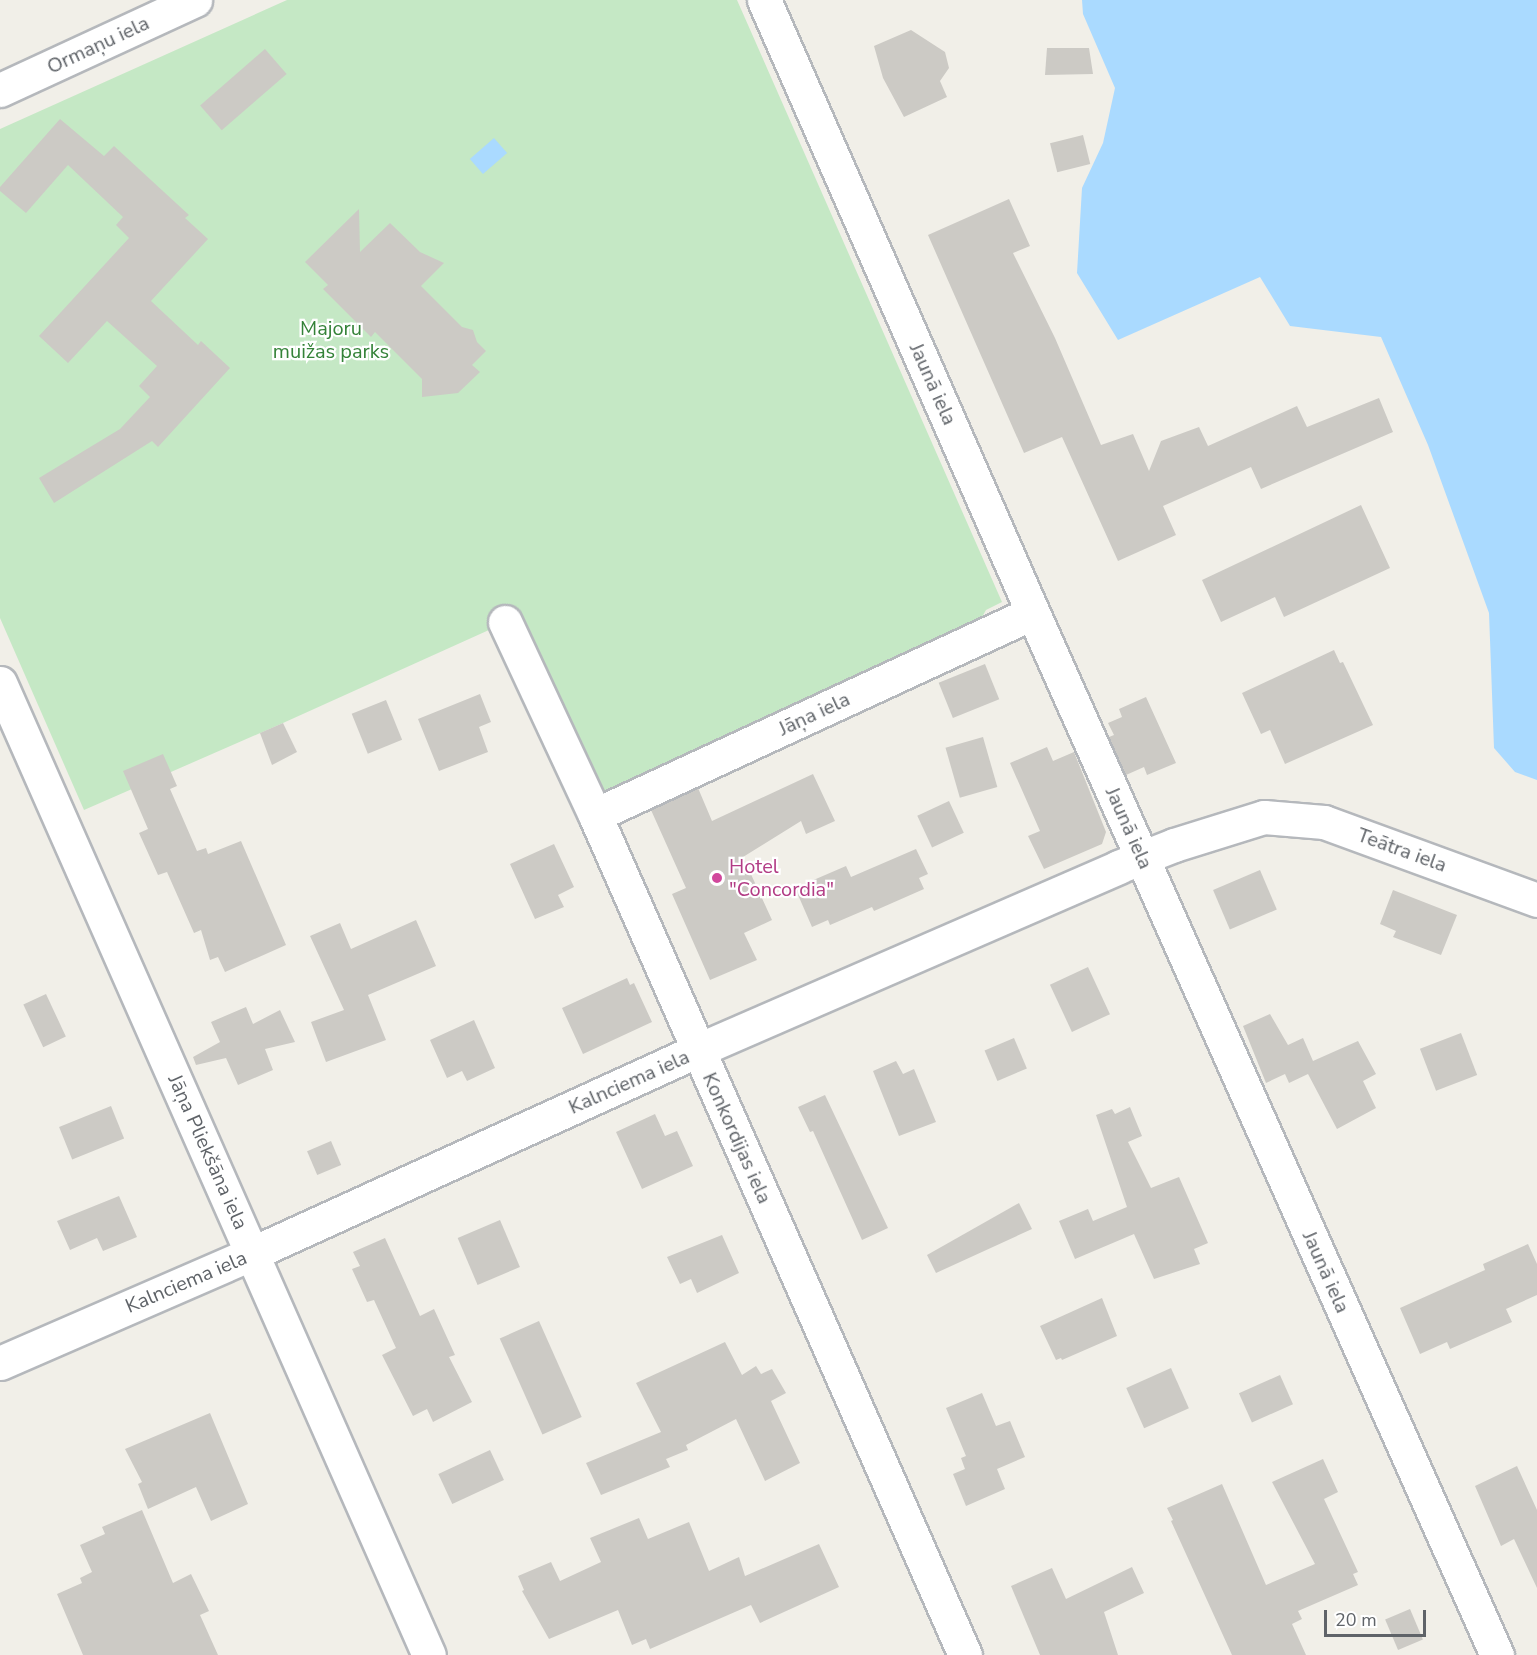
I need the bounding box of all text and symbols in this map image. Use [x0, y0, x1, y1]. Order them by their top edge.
street label: Ormaņu iela [43, 11, 153, 79]
park label: Majoru muižas parks [273, 317, 389, 364]
street label: Jaunā iela [904, 339, 962, 429]
street label: Jāņa iela [774, 687, 854, 741]
street label: Jaunā iela [1100, 783, 1158, 873]
street label: Teātra iela [1354, 823, 1450, 877]
place label: Hotel "Concordia" [729, 855, 834, 902]
marker: Hotel "Concordia" [710, 871, 724, 885]
street label: Kalnciema iela [565, 1045, 693, 1119]
street label: Konkordijas iela [697, 1069, 777, 1207]
street label: Jāņa Pliekšāna iela [163, 1071, 253, 1233]
street label: Jaunā iela [1297, 1227, 1355, 1317]
street label: Kalnciema iela [122, 1246, 250, 1318]
scale bar [1327, 1598, 1429, 1636]
text: 20 m [1335, 1608, 1377, 1632]

